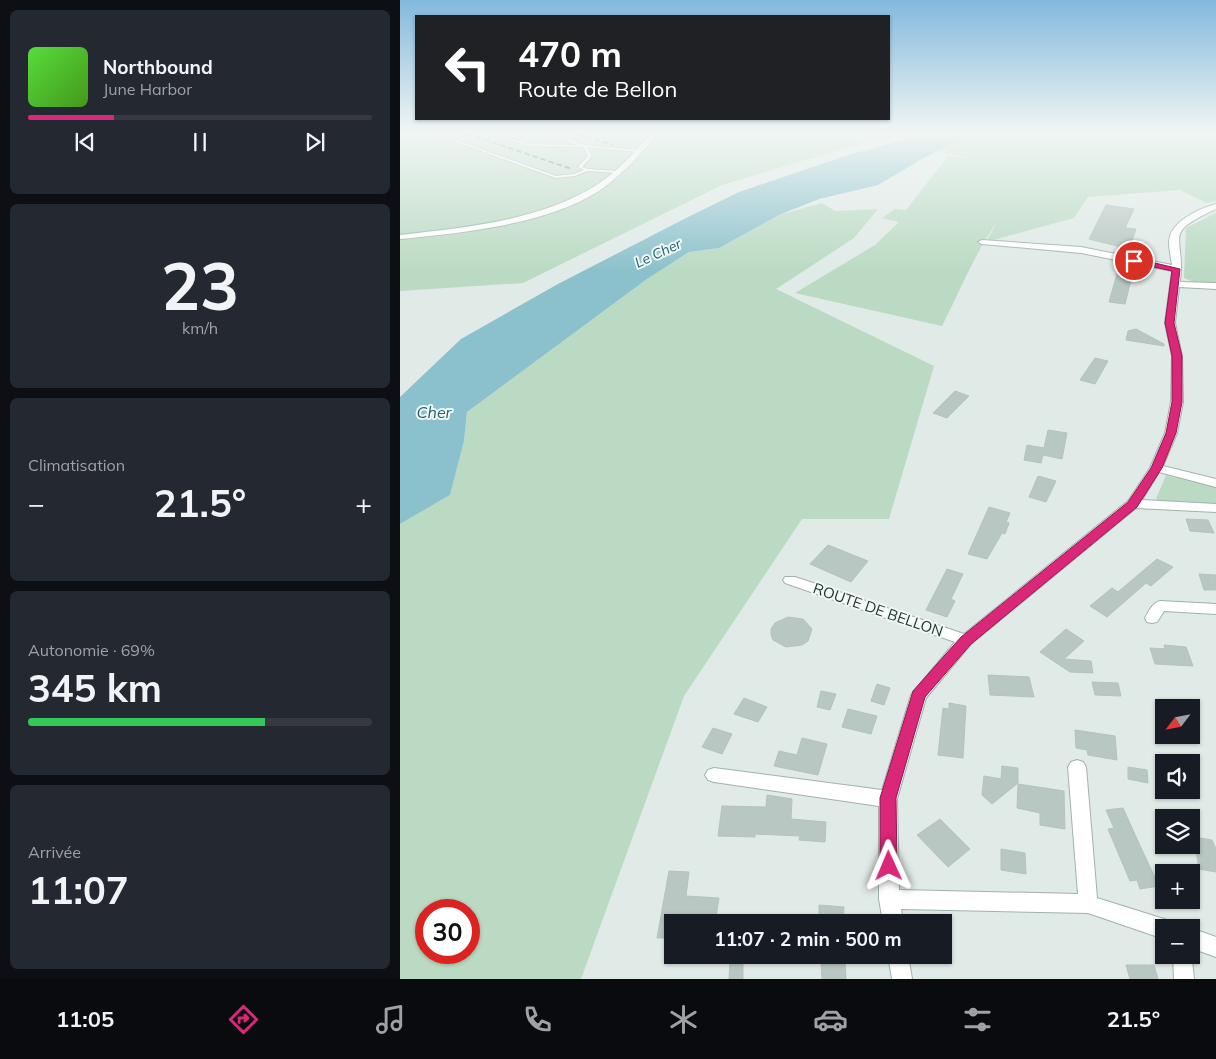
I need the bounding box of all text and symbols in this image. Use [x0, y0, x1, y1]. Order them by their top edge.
text: 470 m [518, 32, 622, 76]
icon: left [435, 35, 500, 100]
text: Northbound [103, 55, 213, 79]
text: Route de Bellon [518, 75, 677, 103]
text: June Harbor [103, 79, 192, 99]
icon: previous [71, 128, 99, 156]
icon: pause [186, 128, 214, 156]
icon: next [301, 128, 329, 156]
water label: Le Cher [632, 234, 685, 272]
pin [1113, 240, 1155, 282]
text: 23 [161, 245, 239, 326]
icon: arrive [1120, 247, 1148, 275]
text: km/h [182, 318, 218, 338]
water label: Cher [417, 402, 453, 422]
text: Climatisation [28, 455, 125, 475]
text: 21.5° [154, 479, 246, 527]
text: − [28, 486, 45, 521]
text: + [355, 486, 372, 521]
street label: ROUTE DE BELLON [811, 578, 946, 641]
text: Autonomie · 69% [28, 640, 155, 660]
text: 345 km [28, 664, 162, 712]
north arrow [1155, 699, 1200, 744]
map controls [1155, 699, 1200, 964]
button: sound [1155, 754, 1200, 799]
button: layers [1155, 809, 1200, 854]
position arrow [862, 839, 914, 891]
text: Arrivée [28, 842, 81, 862]
button: + [1155, 864, 1200, 909]
text: 11:07 [28, 866, 129, 914]
speed limit sign: 30 [415, 899, 480, 964]
button: − [1155, 919, 1200, 964]
text: 11:07 · 2 min · 500 m [714, 927, 902, 951]
icon: directions [226, 1002, 261, 1037]
icon: music [373, 1002, 408, 1037]
icon: phone [520, 1002, 555, 1037]
icon: climate [666, 1002, 701, 1037]
icon: car [813, 1002, 848, 1037]
icon: filters [960, 1002, 995, 1037]
text: 11:05 [56, 1005, 114, 1033]
text: 21.5° [1107, 1005, 1160, 1033]

